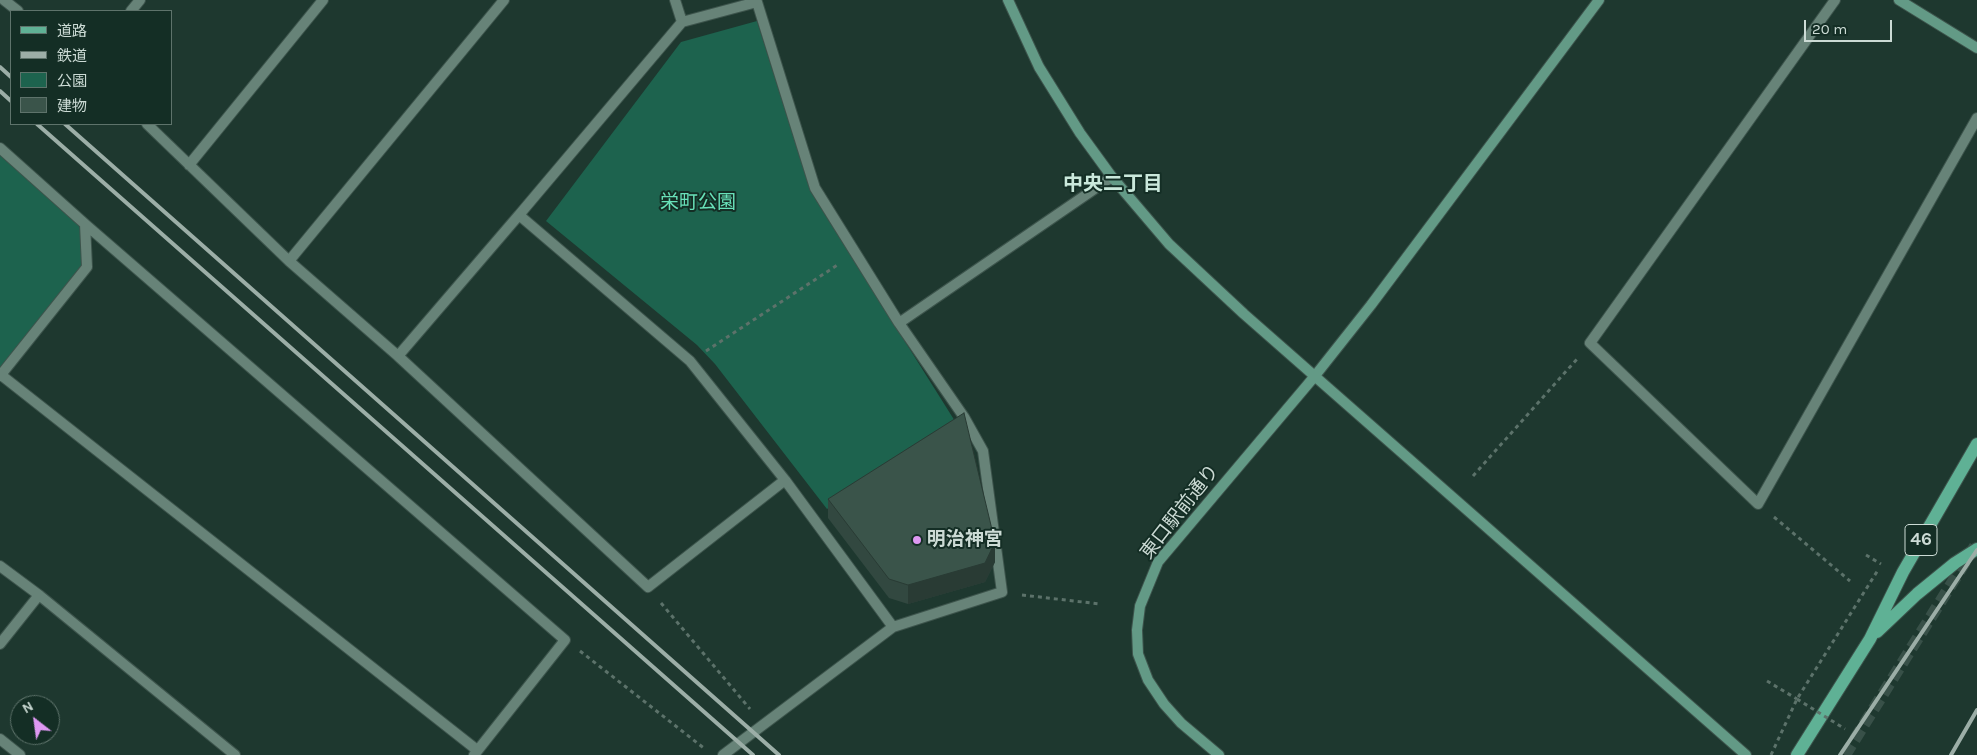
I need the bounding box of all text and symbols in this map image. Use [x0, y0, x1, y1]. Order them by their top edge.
legend [10, 10, 172, 125]
scale bar [1807, 10, 1894, 42]
text: 20 m [1812, 20, 1847, 38]
text: 道路 [57, 22, 87, 40]
text: 鉄道 [57, 47, 87, 65]
text: 公園 [57, 72, 87, 90]
text: 建物 [57, 97, 87, 115]
district label: 中央二丁目 [1063, 172, 1163, 196]
park label: 栄町公園 [660, 192, 736, 214]
street label: 東口駅前通り [1136, 460, 1224, 564]
road number: 46 [1905, 524, 1937, 556]
place label: 明治神宮 [927, 529, 1003, 551]
marker: 明治神宮 [911, 534, 923, 546]
north arrow [10, 695, 60, 745]
text: N [19, 698, 36, 717]

